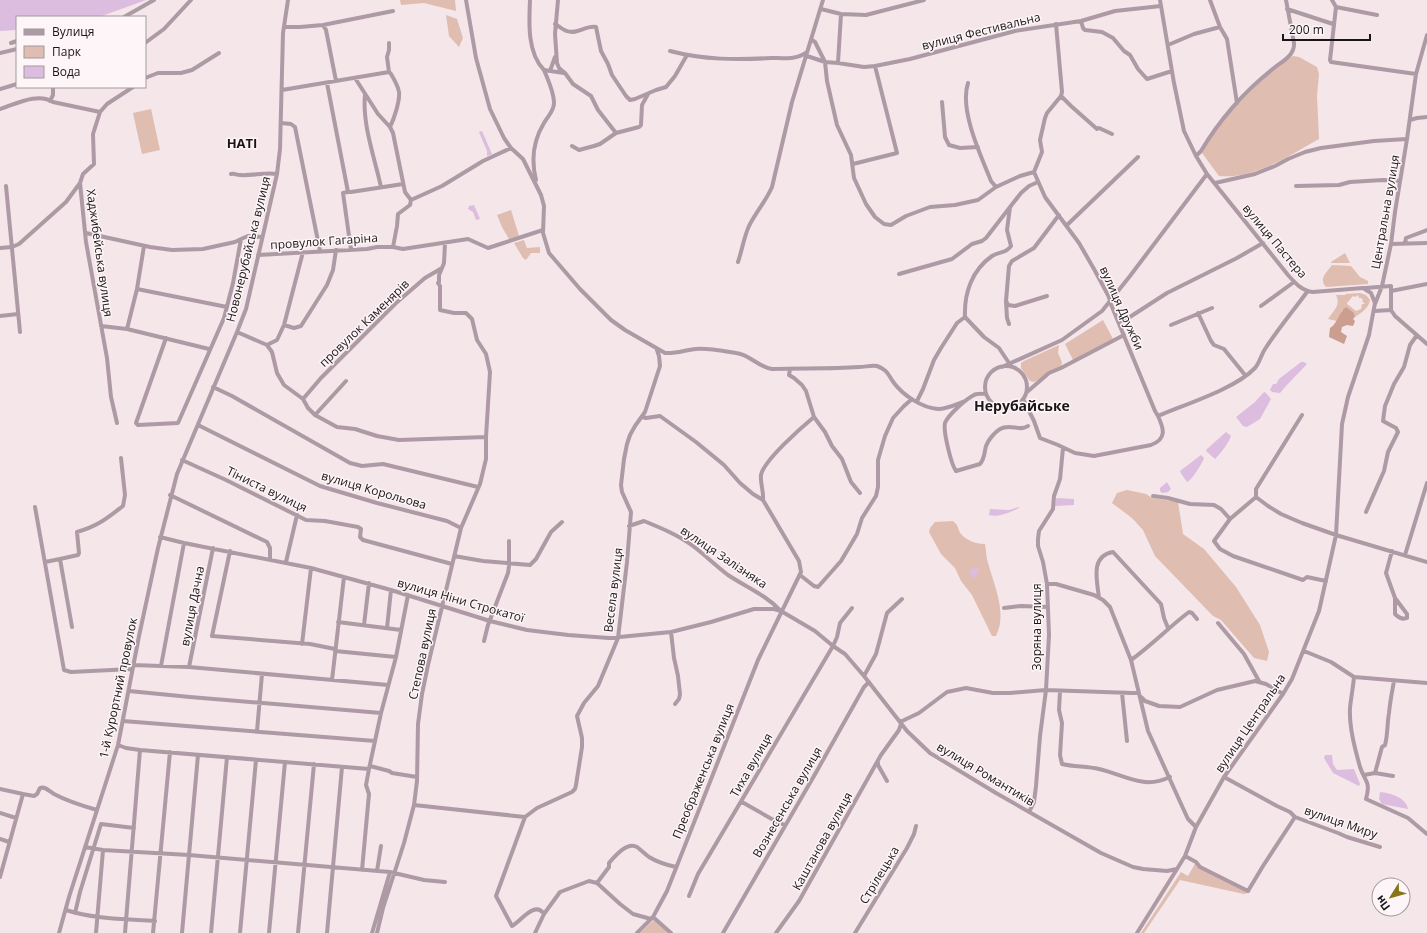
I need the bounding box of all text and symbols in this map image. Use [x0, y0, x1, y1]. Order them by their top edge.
street label: вулиця Фестивальна [920, 8, 1042, 54]
legend [16, 16, 146, 88]
scale bar [1283, 16, 1370, 42]
text: 200 m [1289, 21, 1324, 38]
text: Вулиця [52, 23, 94, 40]
text: Парк [52, 43, 82, 60]
text: Вода [52, 63, 81, 80]
district label: НАТІ [227, 134, 257, 152]
street label: Центральна вулиця [1367, 154, 1403, 270]
street label: Новонерубайська вулиця [222, 174, 274, 324]
street label: Хаджибейська вулиця [83, 188, 117, 318]
street label: вулиця Пастера [1239, 200, 1311, 282]
street label: провулок Гагаріна [270, 229, 378, 253]
street label: вулиця Дружби [1096, 264, 1148, 352]
street label: провулок Каменярів [315, 275, 413, 371]
district label: Нерубайське [974, 396, 1070, 415]
street label: Тіниста вулиця [224, 462, 310, 516]
street label: вулиця Корольова [320, 467, 428, 513]
street label: вулиця Залізняка [677, 522, 771, 592]
street label: Весела вулиця [599, 547, 627, 633]
street label: вулиця Дачна [176, 565, 208, 647]
street label: вулиця Ніни Строкатої [395, 574, 527, 627]
street label: Зоряна вулиця [1028, 583, 1045, 671]
street label: Степова вулиця [404, 607, 440, 701]
street label: 1-й Курортний провулок [95, 615, 141, 760]
street label: вулиця Центральна [1211, 670, 1289, 776]
street label: Преображенська вулиця [668, 701, 738, 841]
street label: Тиха вулиця [726, 730, 776, 800]
street label: вулиця Романтиків [934, 738, 1038, 810]
street label: Вознесенська вулиця [748, 743, 826, 861]
street label: Каштанова вулиця [788, 789, 856, 893]
street label: вулиця Миру [1302, 802, 1381, 843]
street label: Стрілецька [855, 843, 903, 907]
north arrow [1371, 877, 1411, 917]
text: Пн [1372, 893, 1393, 914]

